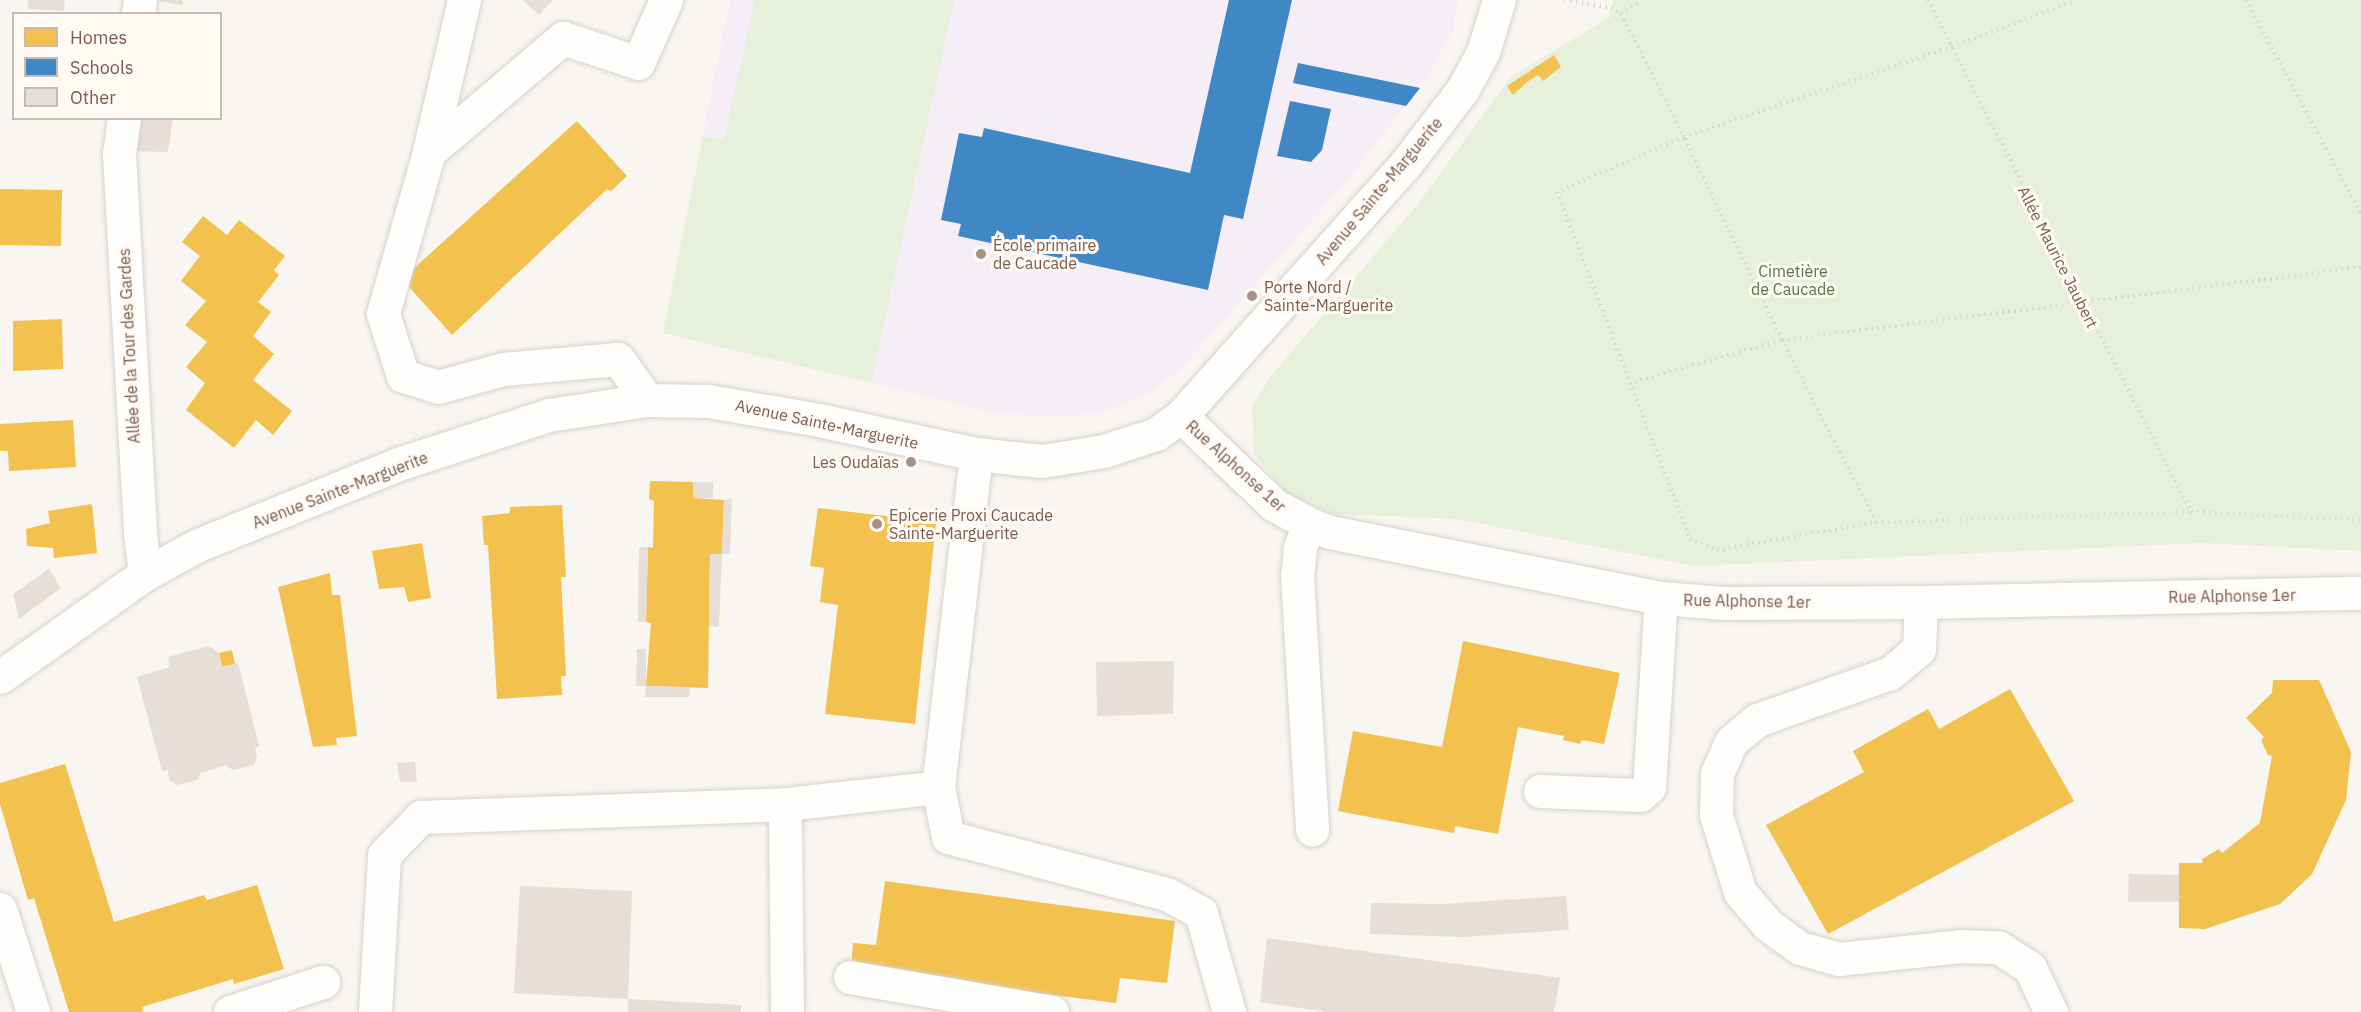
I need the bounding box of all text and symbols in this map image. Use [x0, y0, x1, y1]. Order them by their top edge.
legend [12, 12, 222, 120]
text: Homes [70, 26, 127, 49]
text: Schools [70, 56, 134, 79]
text: Other [70, 86, 116, 109]
street label: Avenue Sainte-Marguerite [1312, 113, 1446, 269]
street label: Allée Maurice Jaubert [2014, 183, 2102, 331]
place label: École primaire de Caucade [993, 235, 1096, 273]
marker: École primaire de Caucade [974, 247, 988, 261]
street label: Allée de la Tour des Gardes [114, 248, 144, 444]
park label: Cimetière de Caucade [1751, 261, 1835, 299]
place label: Porte Nord / Sainte-Marguerite [1264, 277, 1393, 315]
marker: Porte Nord / Sainte-Marguerite [1245, 289, 1259, 303]
street label: Avenue Sainte-Marguerite [734, 395, 920, 453]
street label: Rue Alphonse 1er [1182, 416, 1290, 516]
street label: Avenue Sainte-Marguerite [249, 448, 431, 532]
place label: Les Oudaïas [812, 452, 899, 472]
marker: Les Oudaïas [904, 455, 918, 469]
place label: Epicerie Proxi Caucade Sainte-Marguerite [889, 505, 1053, 543]
marker: Epicerie Proxi Caucade Sainte-Marguerite [870, 517, 884, 531]
street label: Rue Alphonse 1er [2168, 585, 2296, 607]
street label: Rue Alphonse 1er [1683, 590, 1811, 612]

